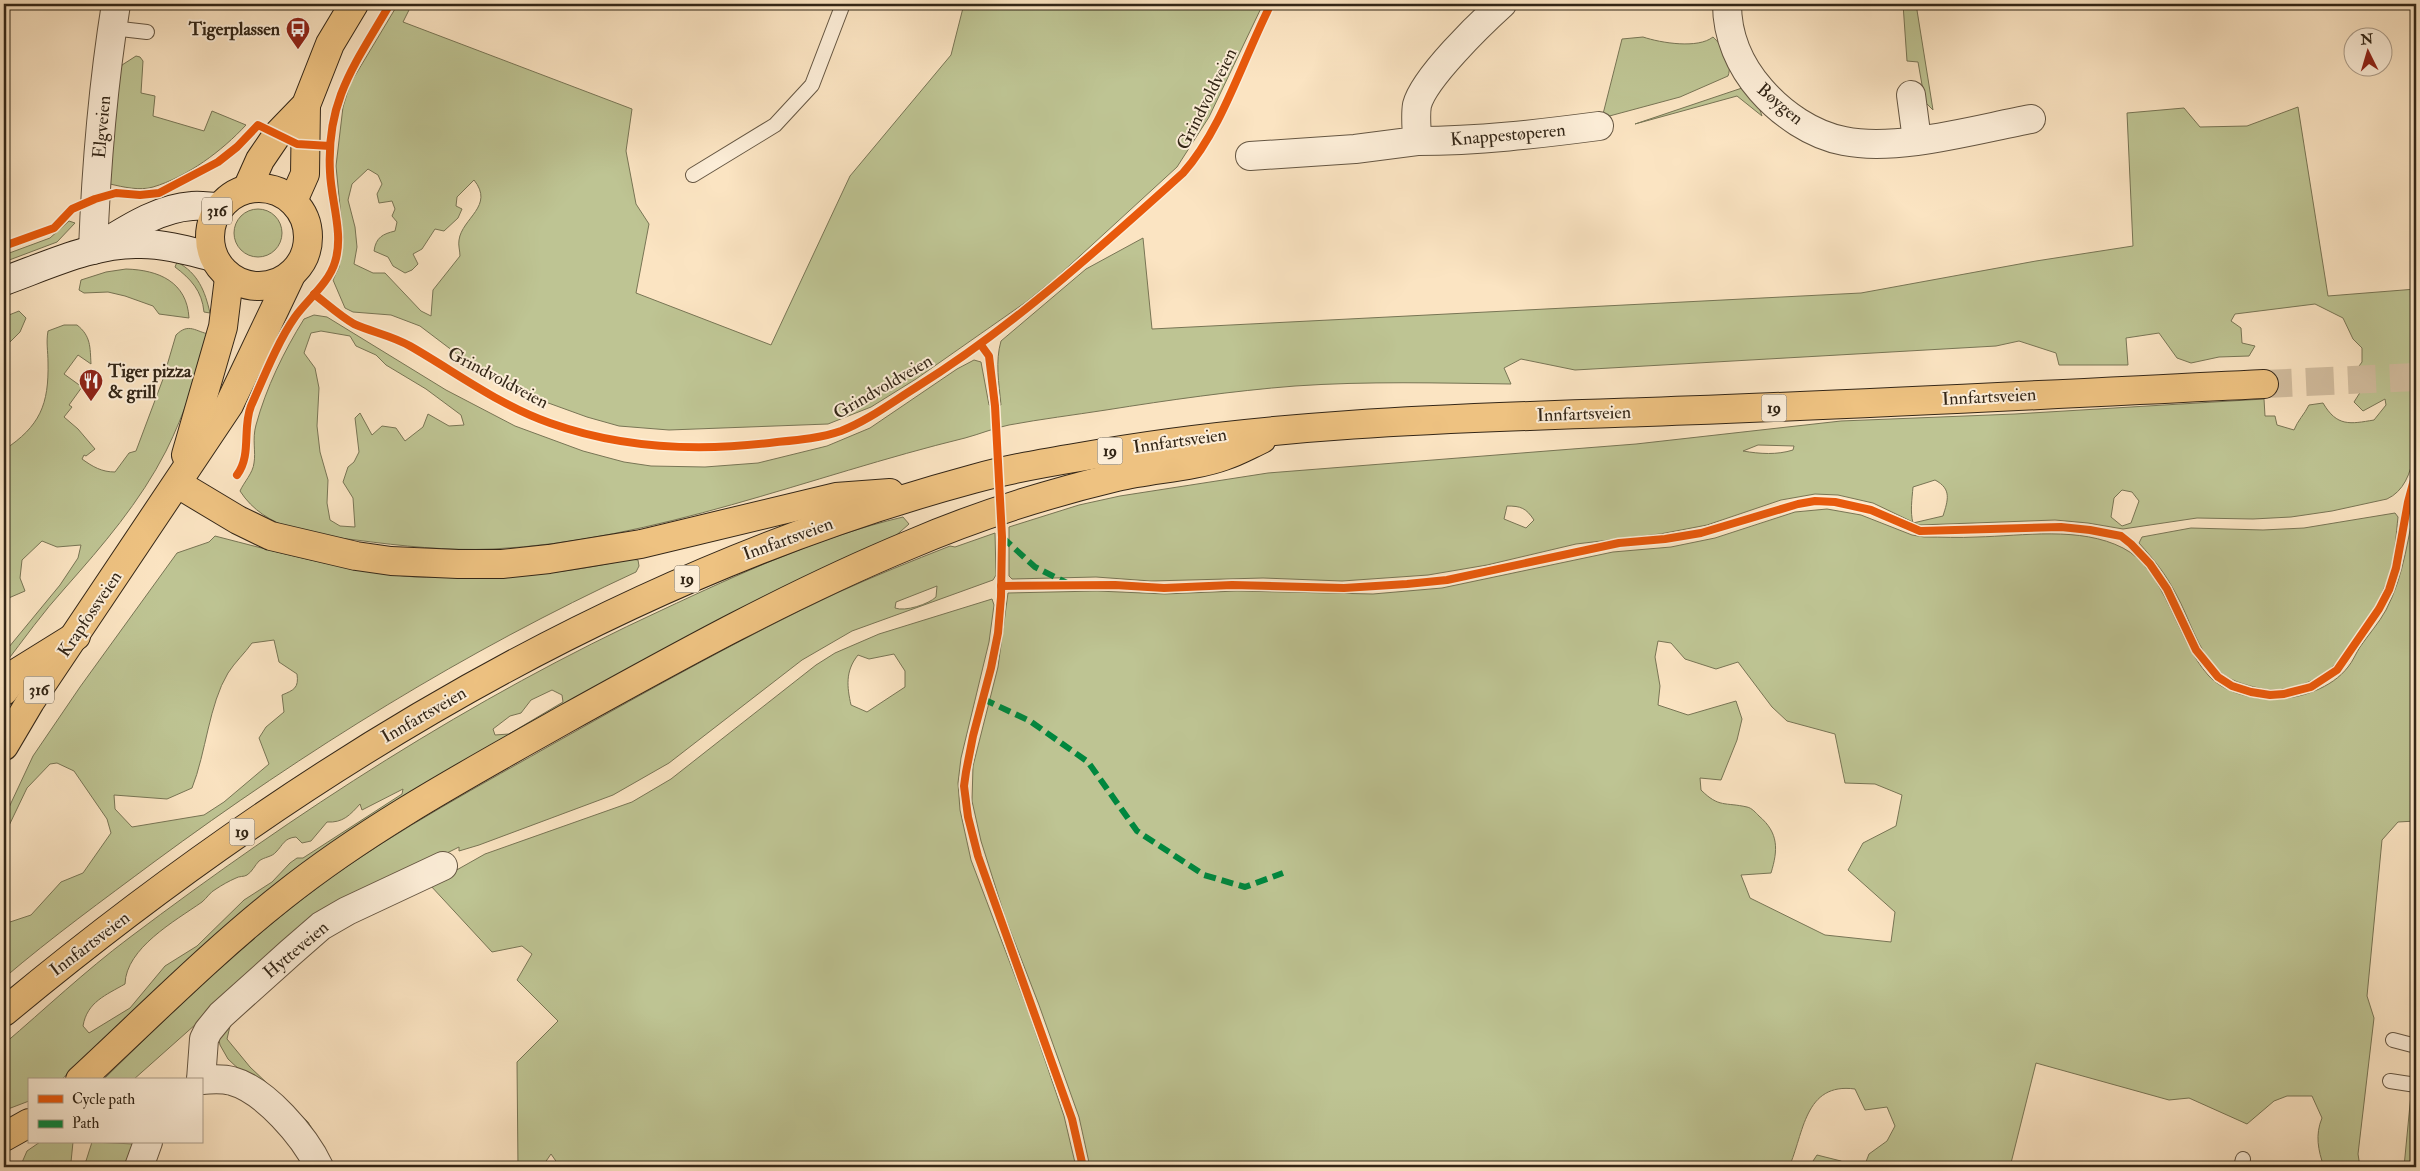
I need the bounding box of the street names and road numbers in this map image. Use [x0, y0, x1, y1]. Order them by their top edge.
street label: Grindvoldveien [1172, 44, 1242, 154]
street label: Bøygen [1752, 78, 1808, 130]
street label: Elgveien [88, 94, 116, 160]
street label: Knappestøperen [1449, 119, 1567, 151]
road number: 316 [202, 198, 232, 225]
street label: Grindvoldveien [444, 342, 552, 414]
street label: Grindvoldveien [829, 349, 937, 425]
street label: Innfartsveien [1941, 383, 2037, 411]
road number: 19 [1762, 394, 1786, 422]
street label: Innfartsveien [1536, 401, 1632, 427]
street label: Innfartsveien [1132, 423, 1228, 459]
road number: 19 [1098, 438, 1122, 464]
street label: Innfartsveien [740, 512, 836, 566]
street label: Krapfossveien [53, 566, 127, 662]
road number: 19 [674, 566, 700, 592]
road number: 316 [24, 676, 54, 704]
street label: Innfartsveien [377, 681, 471, 749]
road number: 19 [230, 819, 254, 846]
street label: Innfartsveien [45, 906, 135, 982]
street label: Hytteveien [259, 916, 333, 984]

